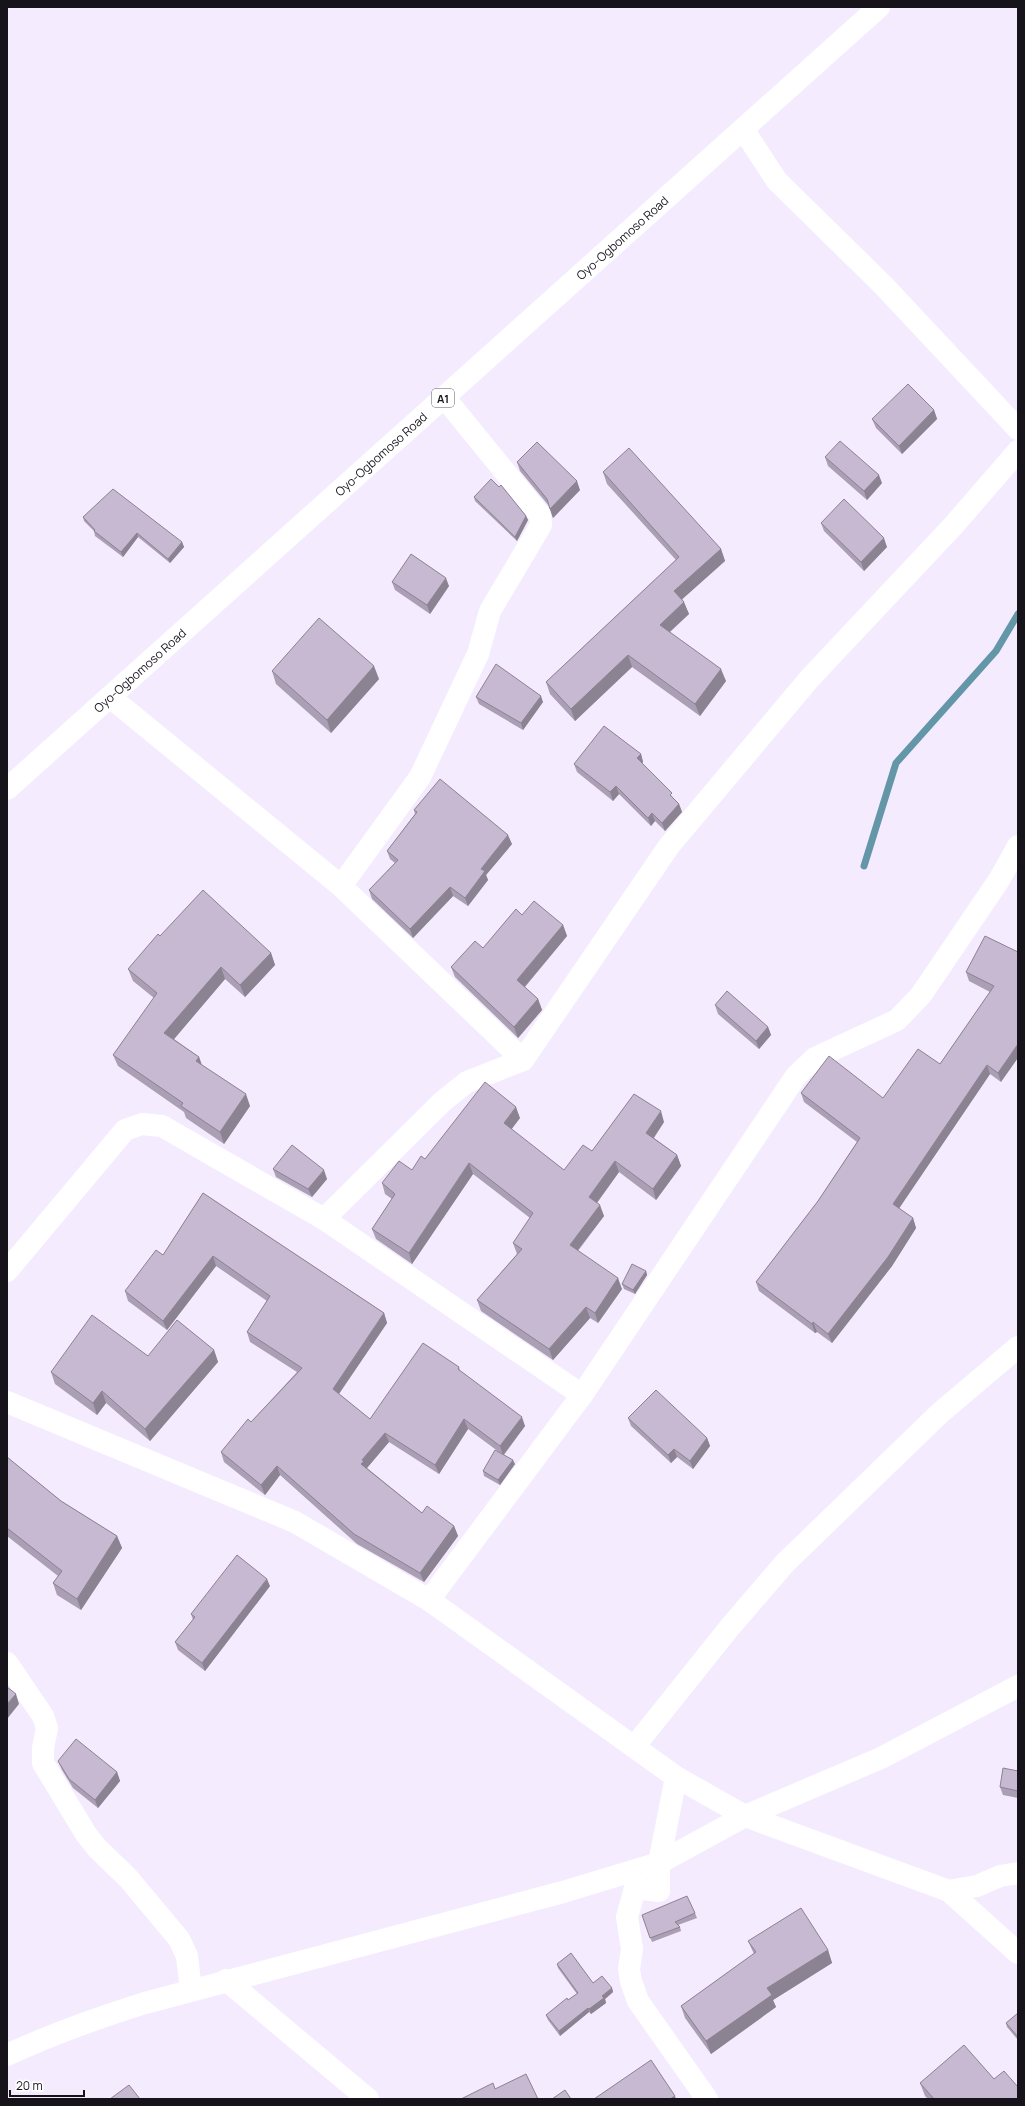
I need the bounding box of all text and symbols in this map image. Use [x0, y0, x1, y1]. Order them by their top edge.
street label: Oyo-Ogbomoso Road [572, 192, 672, 283]
road number: A1 [432, 389, 454, 407]
street label: Oyo-Ogbomoso Road [331, 408, 430, 500]
street label: Oyo-Ogbomoso Road [90, 624, 189, 716]
scale bar [10, 2072, 84, 2098]
text: 20 m [16, 2077, 43, 2094]

